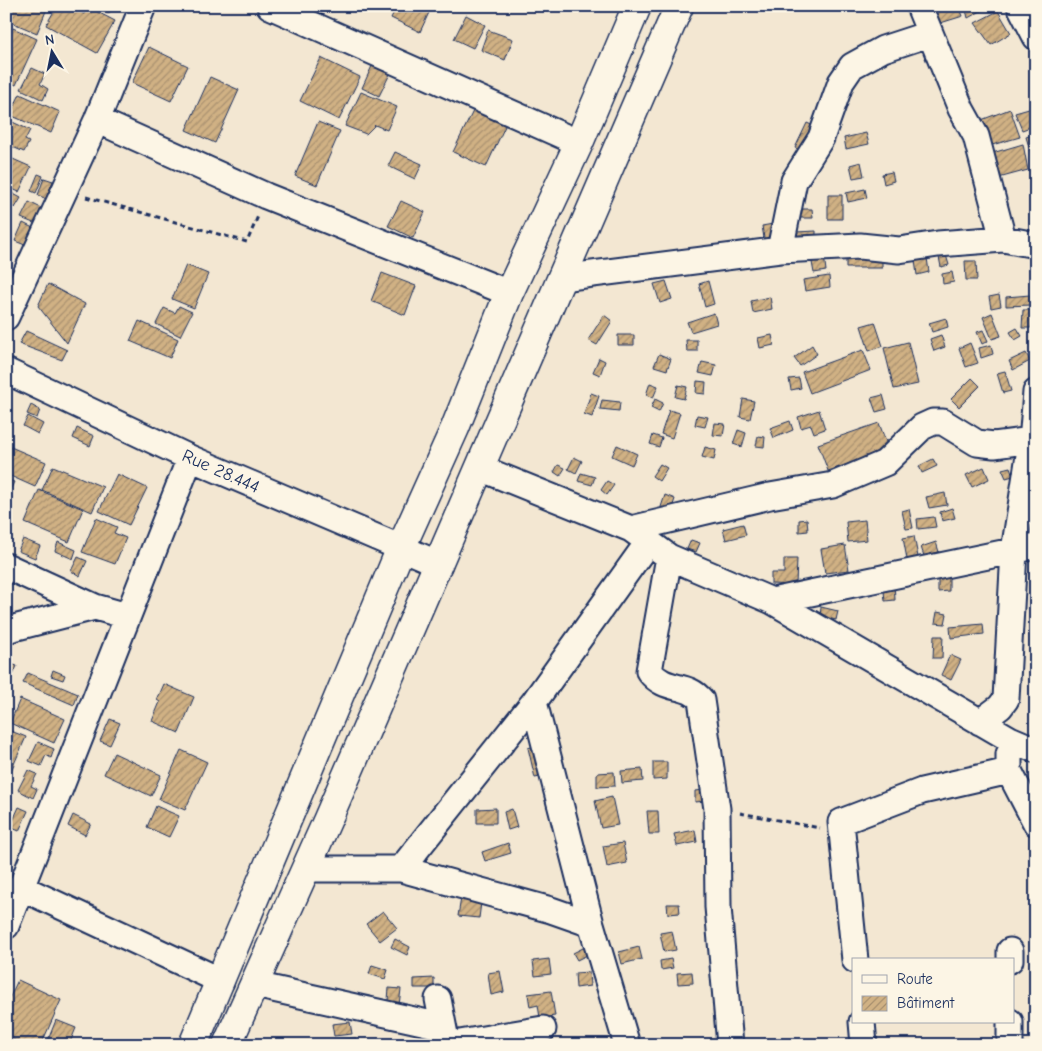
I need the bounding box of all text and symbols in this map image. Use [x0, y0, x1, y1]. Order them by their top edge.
north arrow [28, 28, 78, 78]
text: N [44, 31, 56, 49]
street label: Rue 28.444 [179, 445, 263, 498]
legend [852, 958, 1014, 1024]
text: Route [897, 970, 933, 988]
text: Bâtiment [897, 994, 955, 1012]

